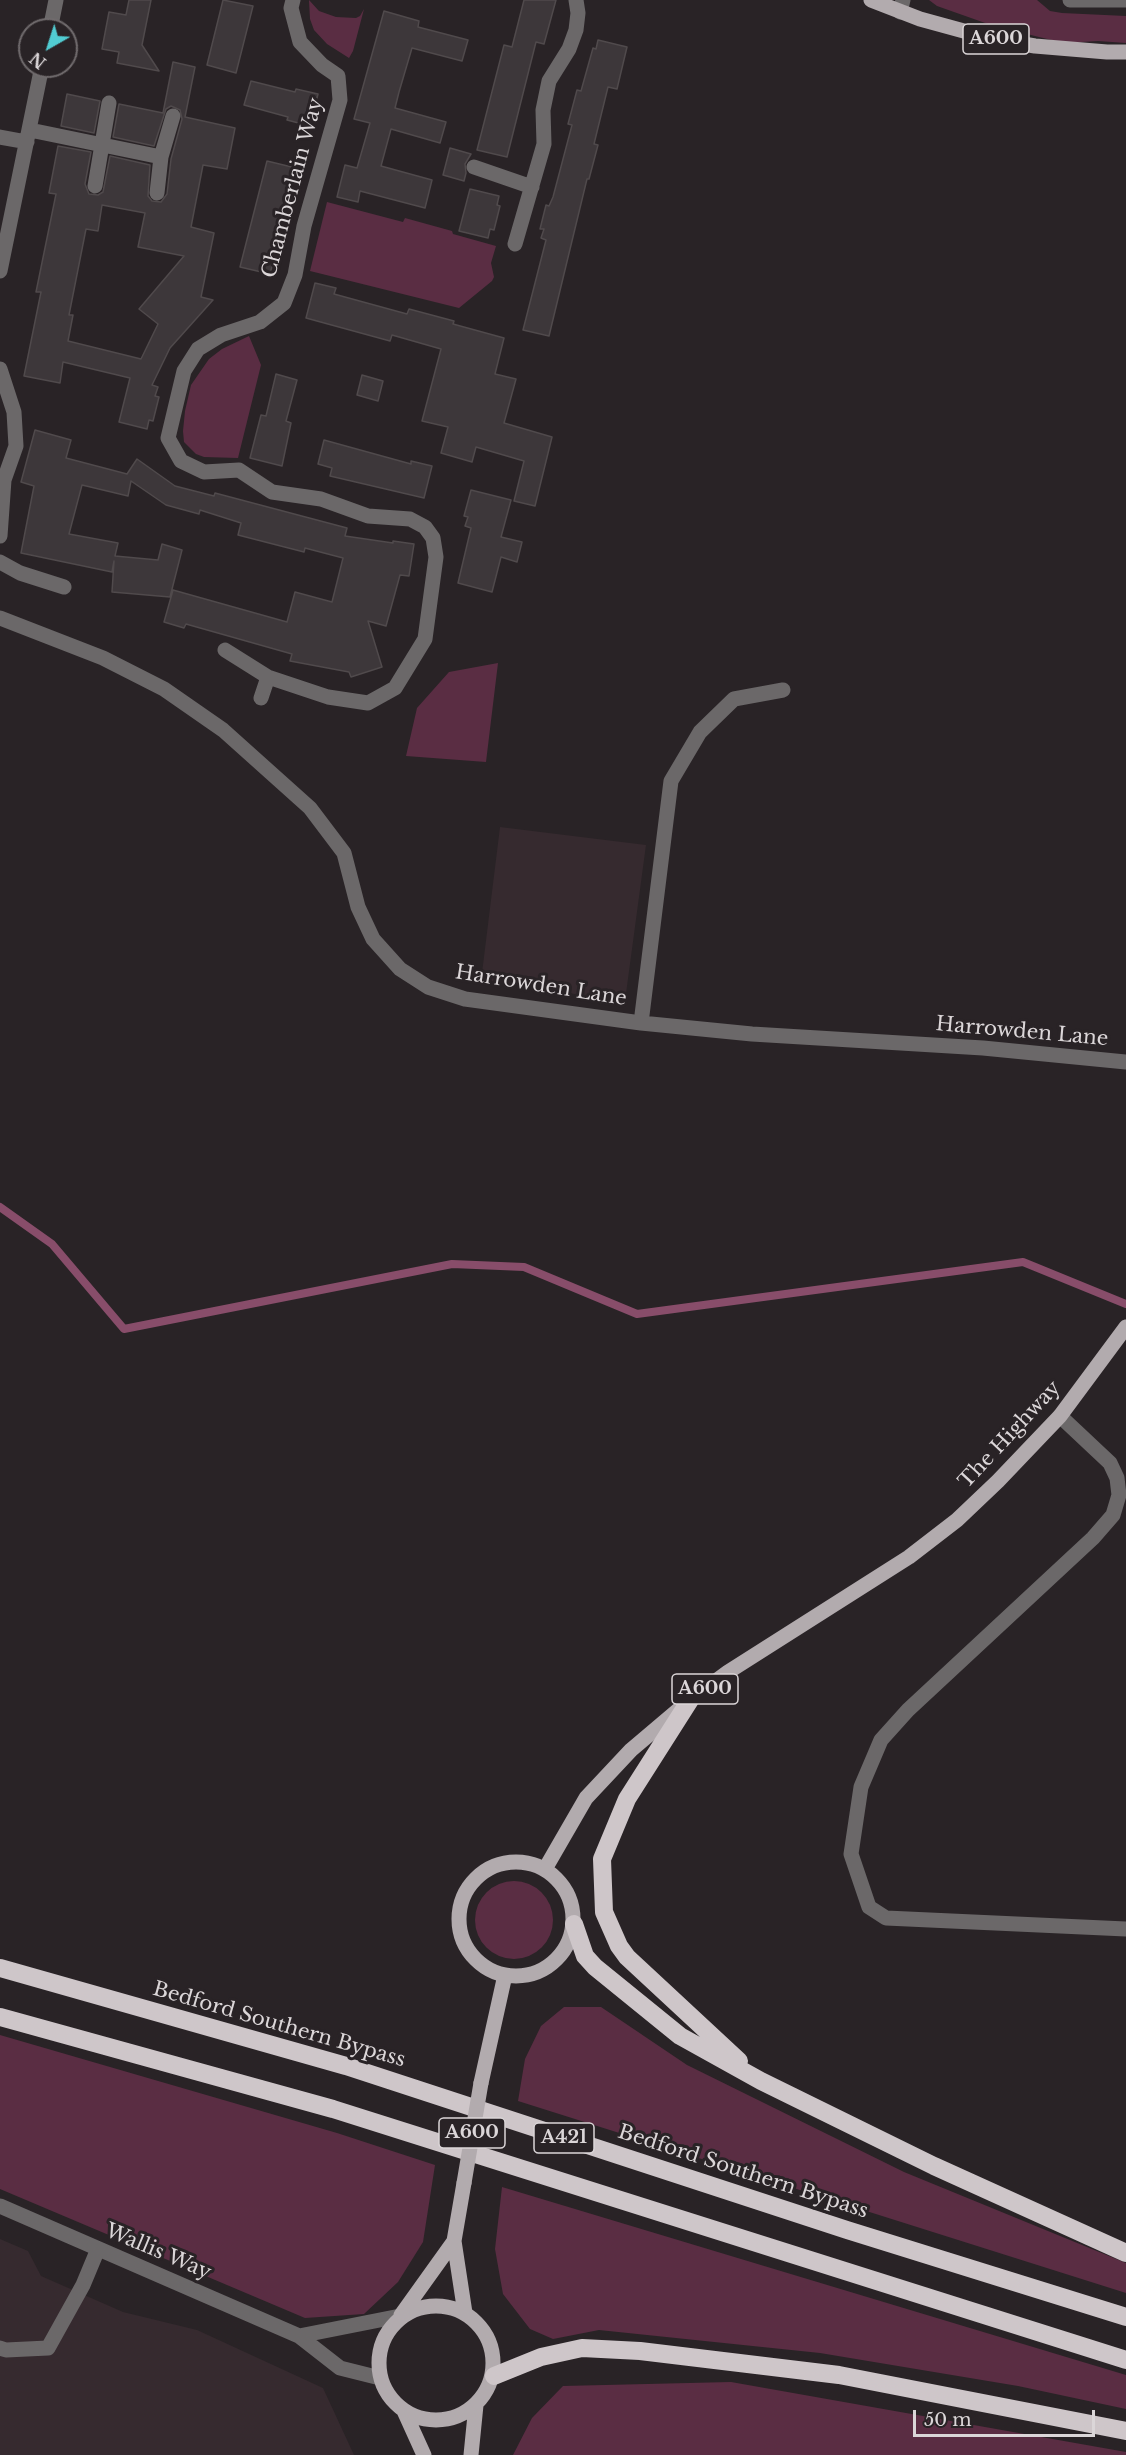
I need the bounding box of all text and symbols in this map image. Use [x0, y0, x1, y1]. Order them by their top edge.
north arrow [18, 18, 78, 78]
road number: A600 [963, 24, 1029, 54]
text: N [26, 48, 50, 73]
street label: Chamberlain Way [257, 95, 329, 281]
street label: Harrowden Lane [454, 961, 628, 1011]
street label: Harrowden Lane [935, 1012, 1109, 1052]
street label: The Highway [954, 1376, 1066, 1494]
road number: A600 [672, 1674, 738, 1704]
street label: Bedford Southern Bypass [150, 1977, 408, 2073]
road number: A600 [439, 2118, 505, 2148]
street label: Bedford Southern Bypass [615, 2120, 871, 2224]
road number: A421 [534, 2123, 594, 2153]
street label: Wallis Way [101, 2219, 215, 2285]
scale bar [916, 2398, 1098, 2436]
text: 50 m [924, 2409, 972, 2431]

